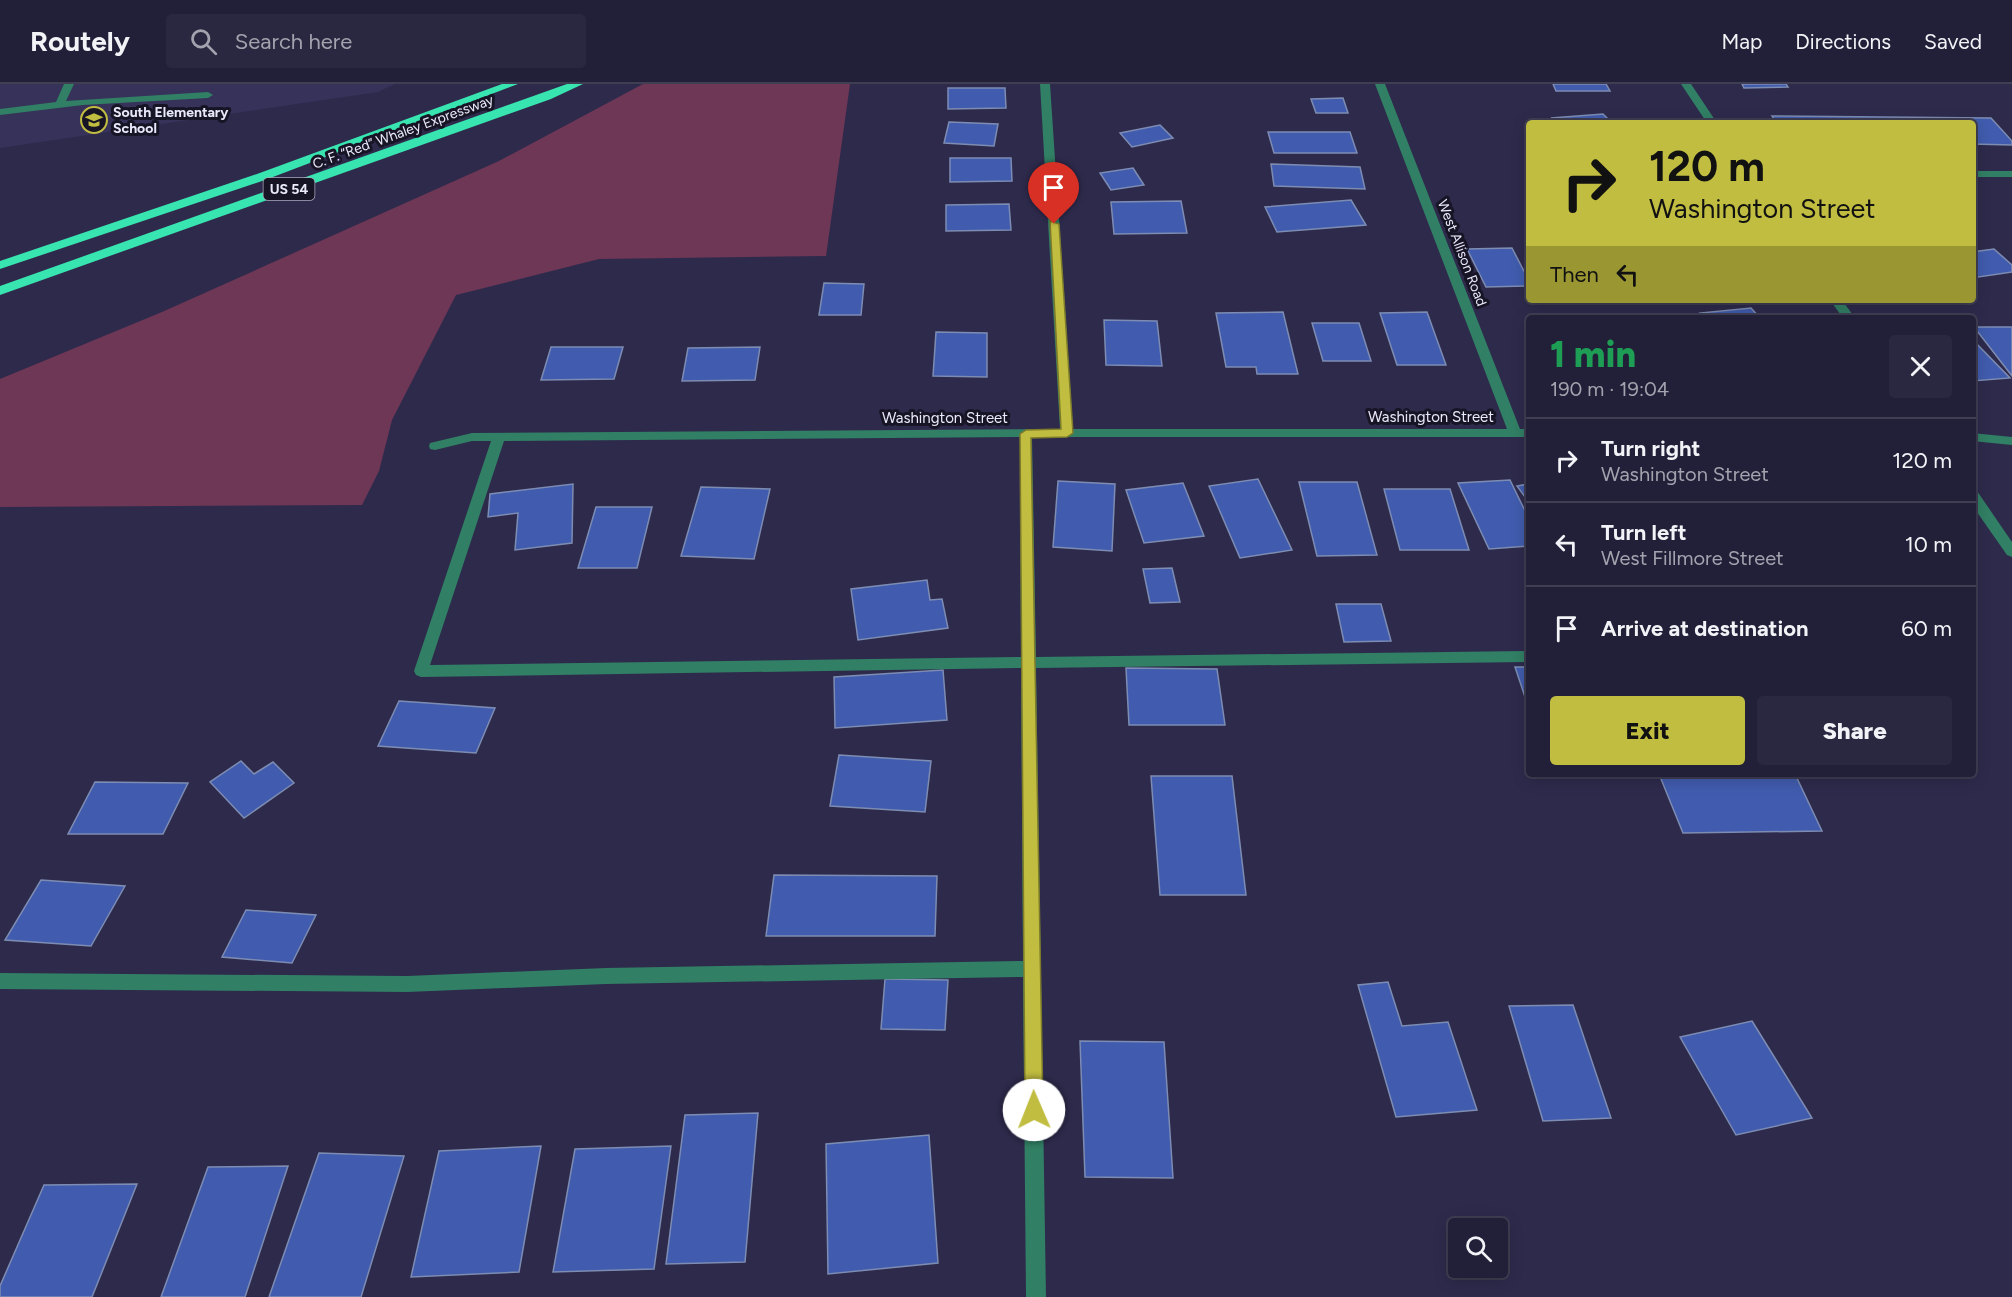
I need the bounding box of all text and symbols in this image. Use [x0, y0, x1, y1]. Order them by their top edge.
search box [166, 14, 586, 68]
text: Routely [30, 24, 130, 58]
icon: search [187, 25, 220, 58]
text: Search here [235, 28, 352, 55]
text: Map [1721, 29, 1762, 54]
text: Directions [1795, 29, 1891, 54]
text: Saved [1924, 29, 1982, 54]
street label: C. F. “Red” Whaley Expressway [310, 91, 496, 173]
place label: South Elementary School [113, 104, 229, 137]
school or university icon: South Elementary School [79, 105, 109, 135]
text: 120 m [1649, 141, 1765, 192]
icon: right [1550, 144, 1628, 222]
pin [1028, 162, 1079, 224]
icon: arrive [1037, 171, 1070, 204]
road number: US 54 [264, 178, 314, 200]
text: Washington Street [1649, 192, 1876, 225]
street label: West Allison Road [1434, 197, 1490, 309]
icon: left [1611, 258, 1644, 291]
text: Then [1550, 261, 1599, 288]
text: 1 min [1550, 333, 1636, 376]
button: close [1889, 335, 1952, 398]
text: 190 m · 19:04 [1550, 377, 1669, 401]
street label: Washington Street [1368, 408, 1494, 426]
street label: Washington Street [882, 409, 1008, 427]
text: Turn right [1601, 435, 1700, 462]
icon: right [1550, 444, 1583, 477]
text: 120 m [1892, 447, 1952, 474]
text: Washington Street [1601, 462, 1769, 486]
text: Turn left [1601, 519, 1687, 546]
icon: left [1550, 528, 1583, 561]
text: 10 m [1905, 531, 1952, 558]
text: West Fillmore Street [1601, 546, 1784, 570]
icon: arrive [1550, 612, 1583, 645]
text: Arrive at destination [1601, 615, 1809, 642]
text: 60 m [1901, 615, 1952, 642]
button: Exit [1550, 696, 1745, 765]
button: Share [1757, 696, 1952, 765]
position arrow [1002, 1078, 1066, 1142]
map controls [1448, 1218, 1508, 1278]
button: search [1448, 1218, 1508, 1278]

